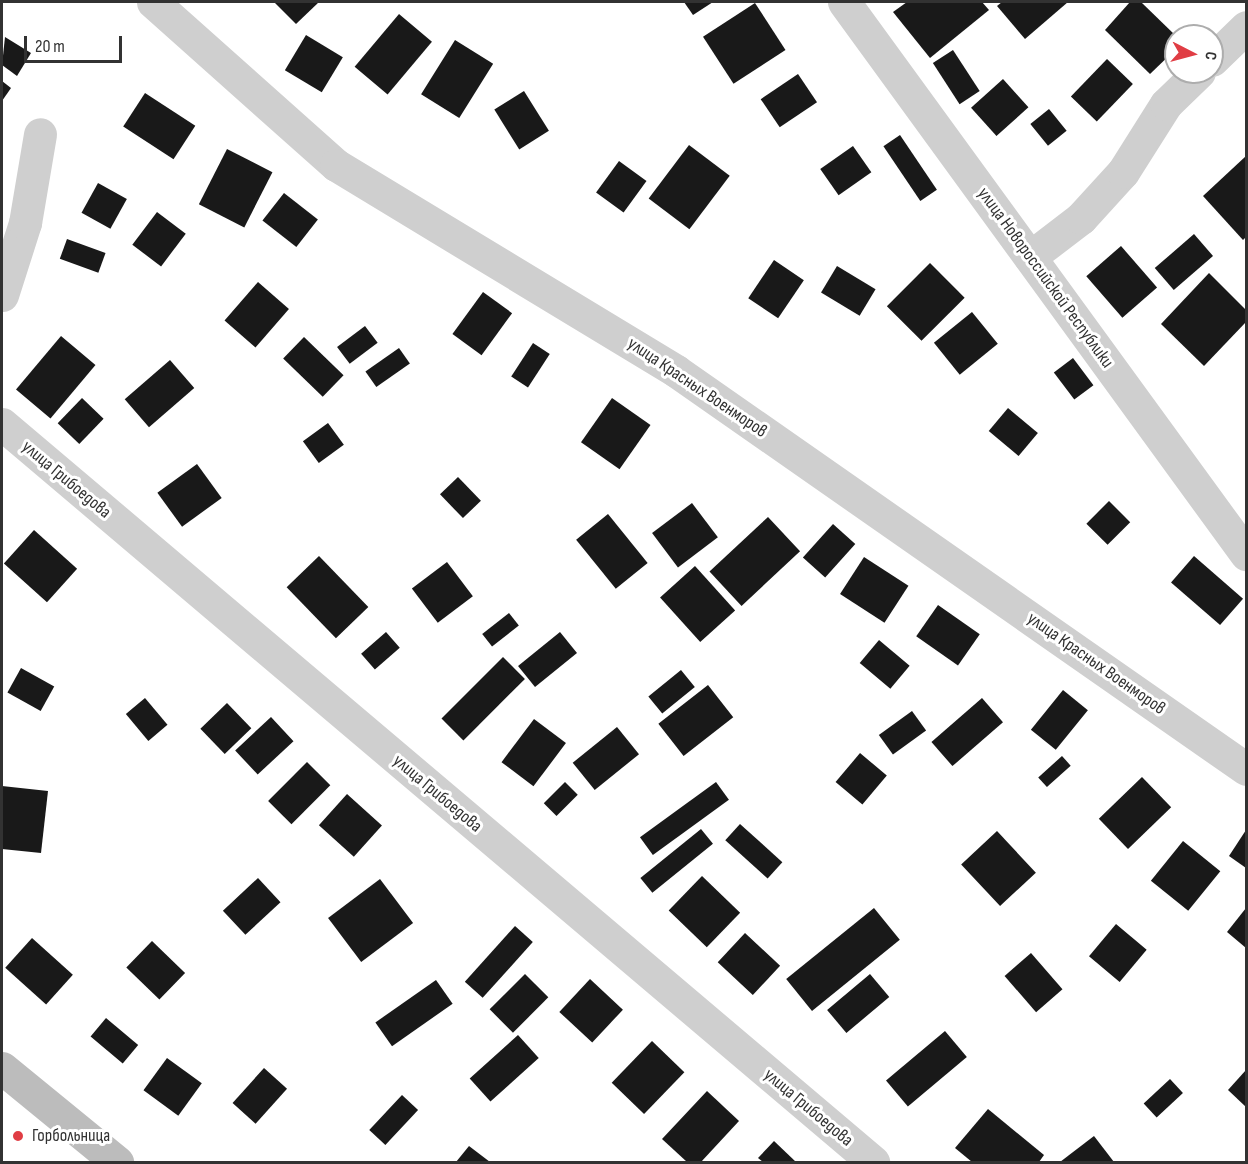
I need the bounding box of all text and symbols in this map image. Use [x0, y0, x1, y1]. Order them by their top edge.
scale bar [27, 24, 124, 62]
north arrow [1164, 24, 1224, 84]
text: 20 m [35, 36, 65, 57]
text: С [1201, 51, 1220, 61]
street label: улица Новороссийской Республики [972, 184, 1118, 372]
street label: улица Красных Военморов [623, 333, 771, 443]
street label: улица Грибоедова [17, 436, 115, 524]
street label: улица Красных Военморов [1023, 608, 1169, 720]
street label: улица Грибоедова [388, 750, 486, 838]
street label: улица Грибоедова [759, 1064, 857, 1152]
place label: Горбольница [32, 1125, 110, 1147]
marker: Горбольница [9, 1127, 27, 1145]

